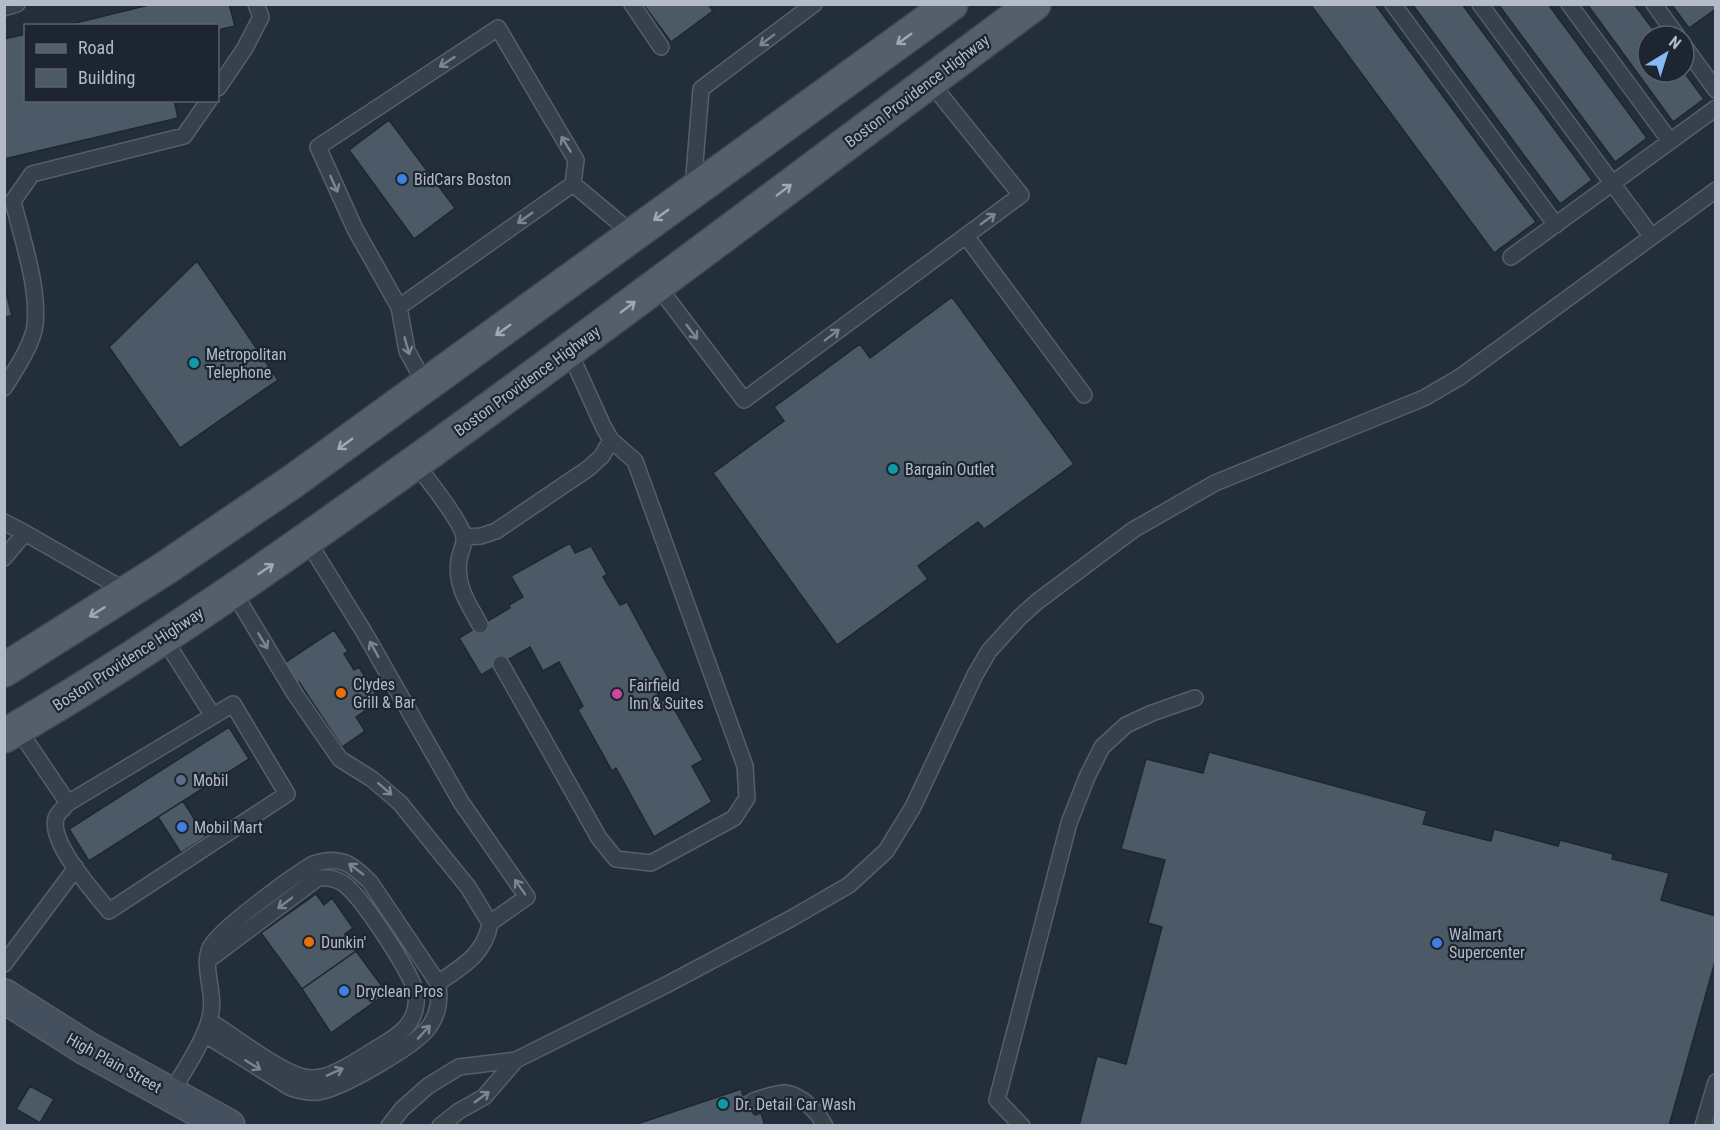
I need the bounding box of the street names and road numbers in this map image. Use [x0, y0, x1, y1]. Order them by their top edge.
street label: Boston Providence Highway [841, 30, 993, 151]
street label: Boston Providence Highway [450, 321, 604, 440]
street label: Boston Providence Highway [49, 603, 207, 715]
street label: High Plain Street [63, 1029, 165, 1097]

